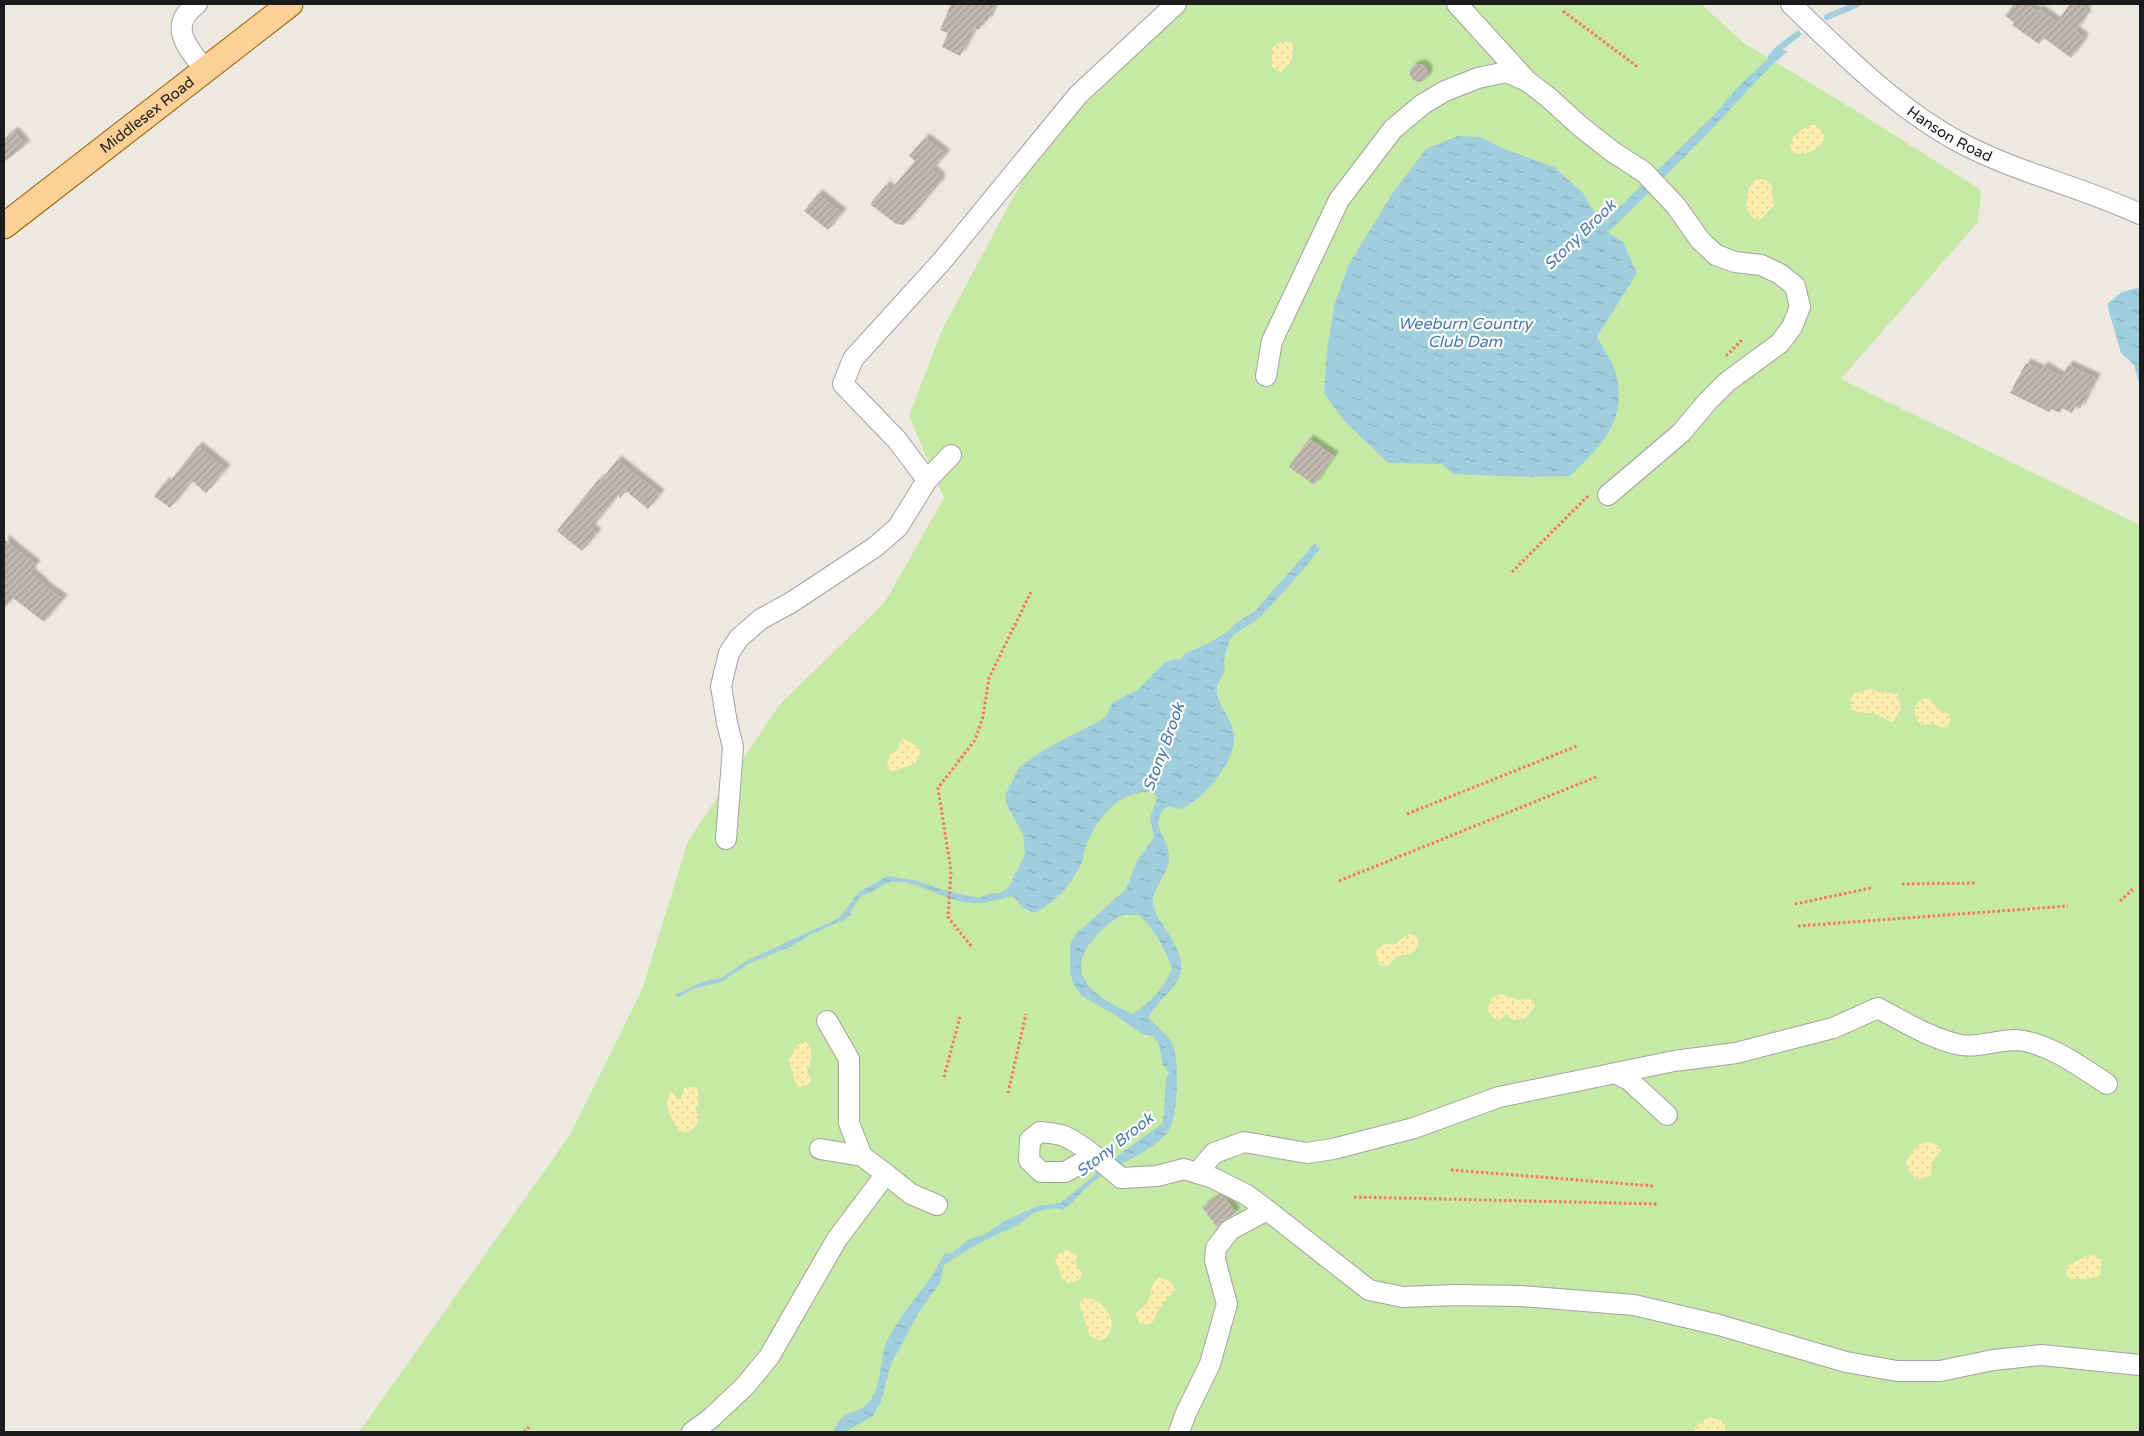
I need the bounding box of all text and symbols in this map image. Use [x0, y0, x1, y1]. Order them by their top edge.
street label: Middlesex Road [96, 73, 198, 157]
street label: Hanson Road [1903, 102, 1995, 166]
water label: Stony Brook [1540, 195, 1621, 274]
water label: Weeburn Country Club Dam [1398, 314, 1534, 352]
water label: Stony Brook [1139, 699, 1190, 794]
water label: Stony Brook [1072, 1108, 1159, 1181]

